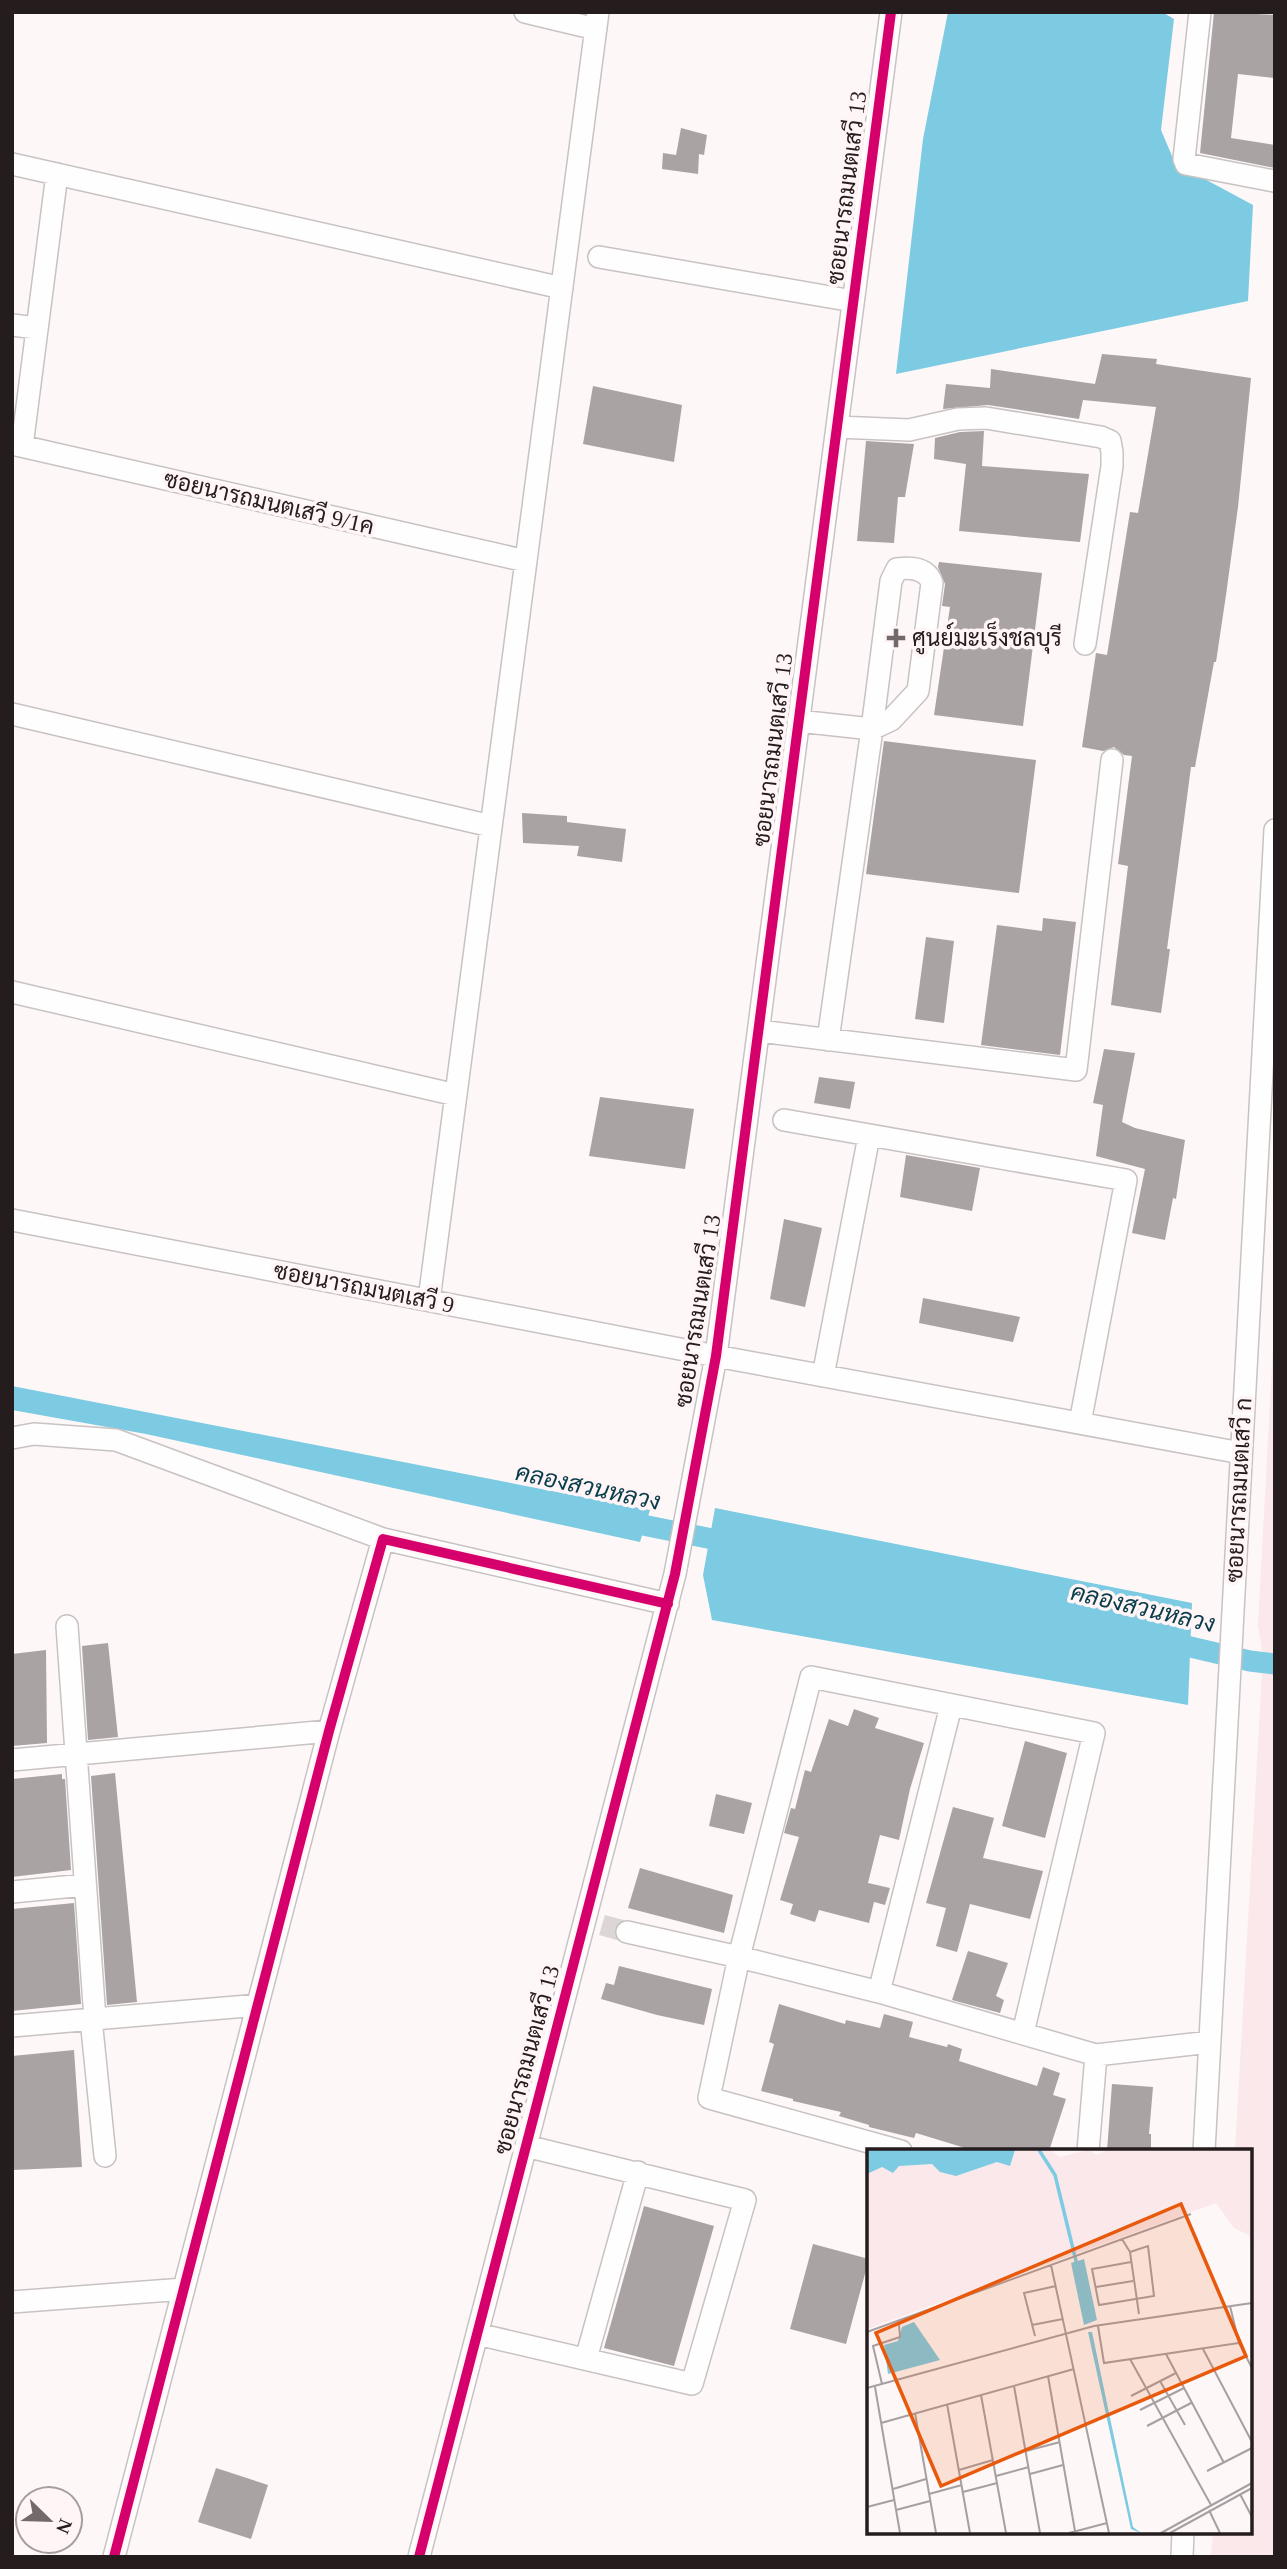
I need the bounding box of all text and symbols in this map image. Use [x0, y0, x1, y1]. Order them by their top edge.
street label: ซอยนารถมนตเสวี 13 [820, 89, 871, 286]
street label: ซอยนารถมนตเสวี 9/1ค [161, 464, 377, 539]
place label: ศูนย์มะเร็งชลบุรี [912, 621, 1062, 655]
marker: ศูนย์มะเร็งชลบุรี [886, 628, 906, 648]
street label: ซอยนารถมนตเสวี 13 [746, 651, 797, 848]
street label: ซอยนารถมนตเสวี 13 [667, 1212, 726, 1409]
street label: ซอยนารถมนตเสวี 9 [272, 1255, 457, 1318]
street label: ซอยนารถมนตเสวี ก [1219, 1397, 1256, 1583]
water label: คลองสวนหลวง [513, 1459, 663, 1515]
water label: คลองสวนหลวง [1068, 1579, 1218, 1637]
street label: ซอยนารถมนตเสวี 13 [487, 1962, 564, 2157]
inset map [867, 2149, 1252, 2534]
north arrow [14, 2485, 84, 2555]
text: N [52, 2516, 77, 2537]

